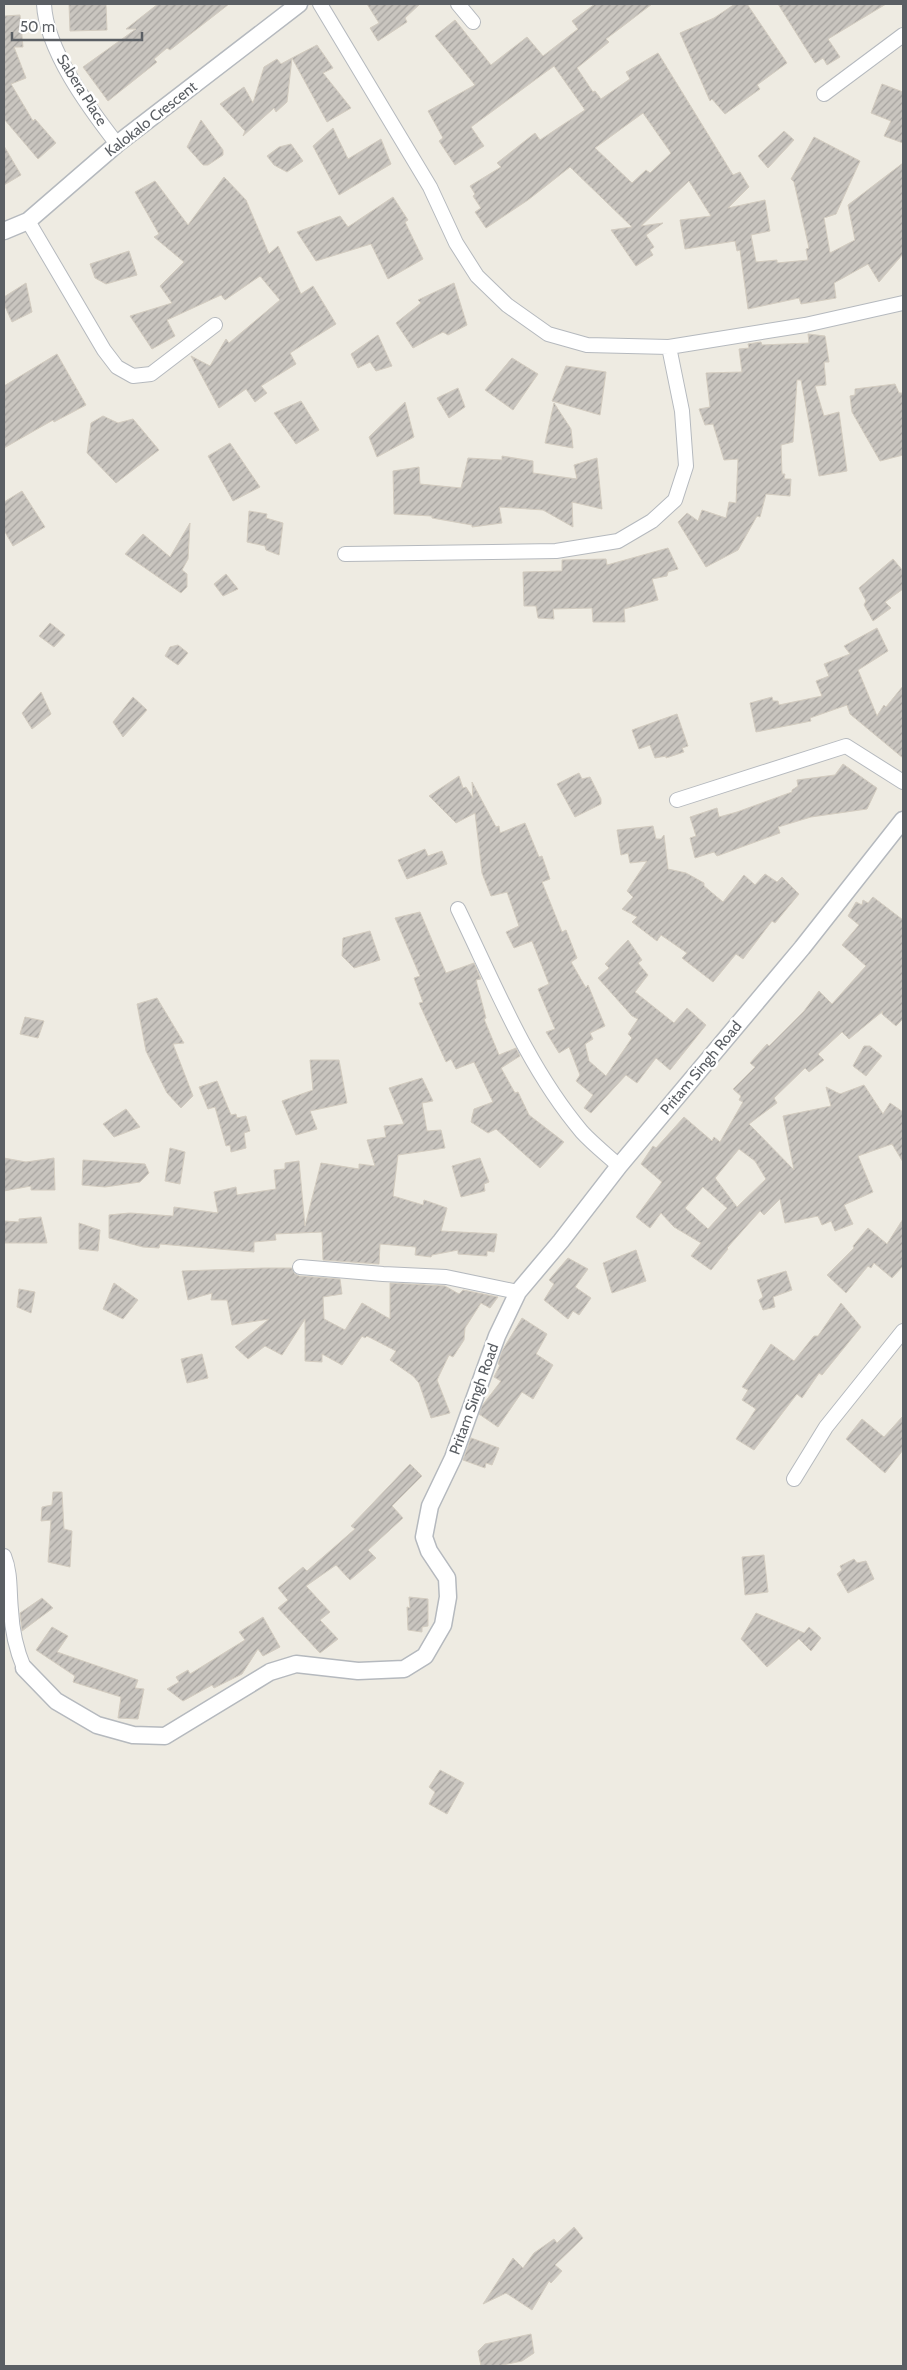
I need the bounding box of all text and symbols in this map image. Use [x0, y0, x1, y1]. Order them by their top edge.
scale bar [12, 10, 142, 42]
text: 50 m [20, 18, 55, 36]
street label: Sabera Place [53, 51, 111, 129]
street label: Kalokalo Crescent [101, 78, 201, 160]
street label: Pritam Singh Road [657, 1017, 745, 1119]
street label: Pritam Singh Road [446, 1341, 502, 1457]

